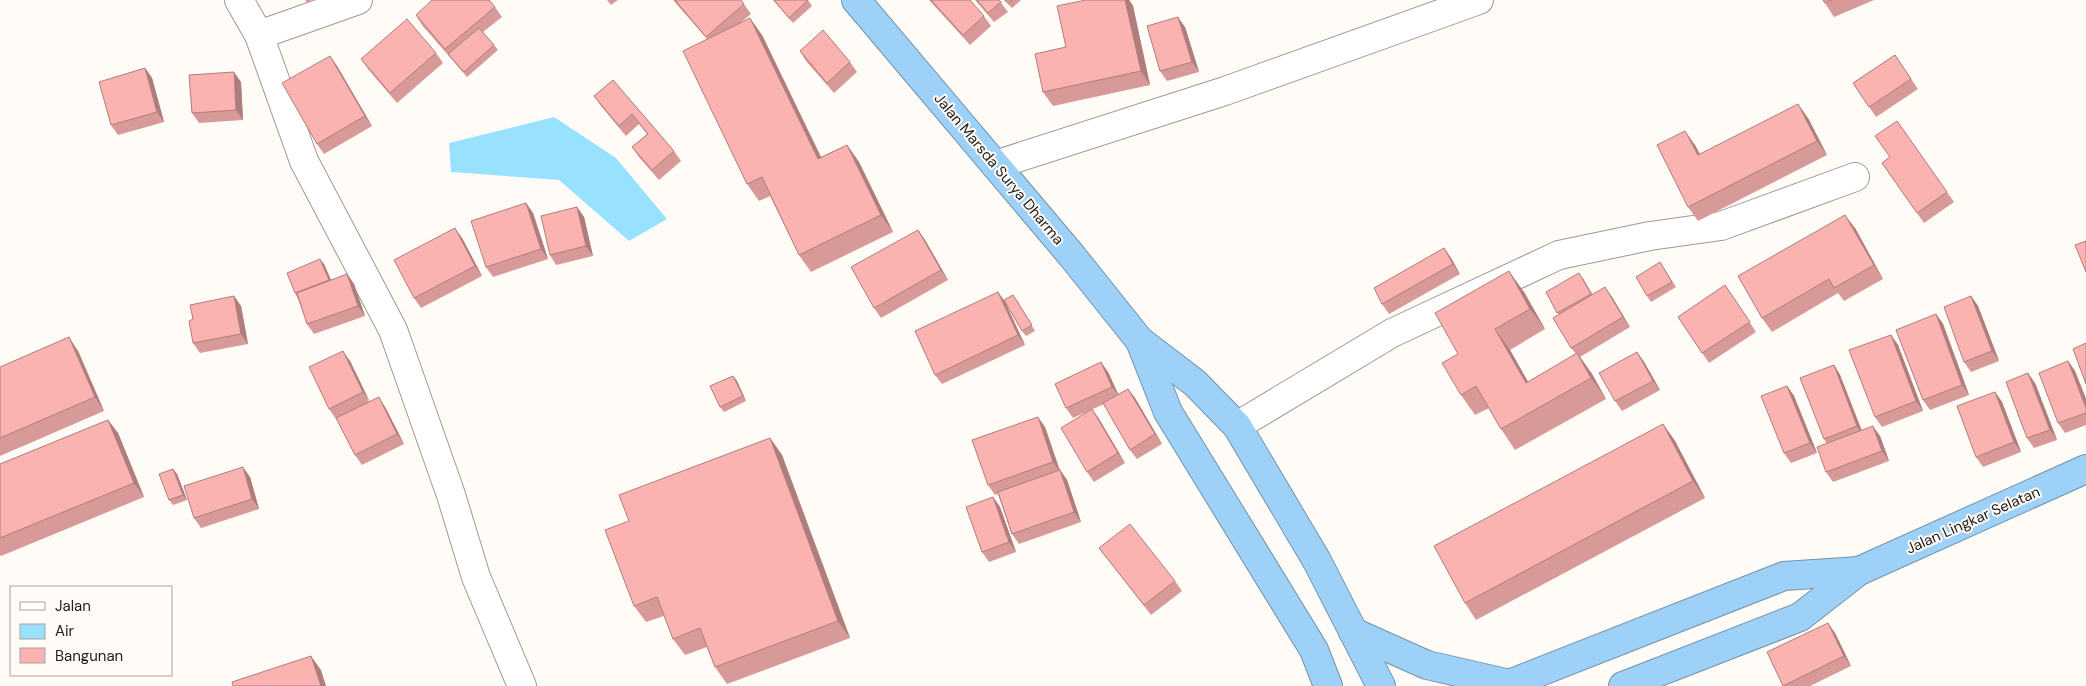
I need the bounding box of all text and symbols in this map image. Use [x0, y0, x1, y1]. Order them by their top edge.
street label: Jalan Marsda Surya Dharma [930, 89, 1068, 249]
street label: Jalan Lingkar Selatan [1903, 481, 2043, 559]
legend [10, 586, 172, 676]
text: Jalan [55, 596, 91, 616]
text: Air [55, 621, 75, 641]
text: Bangunan [55, 646, 123, 666]

